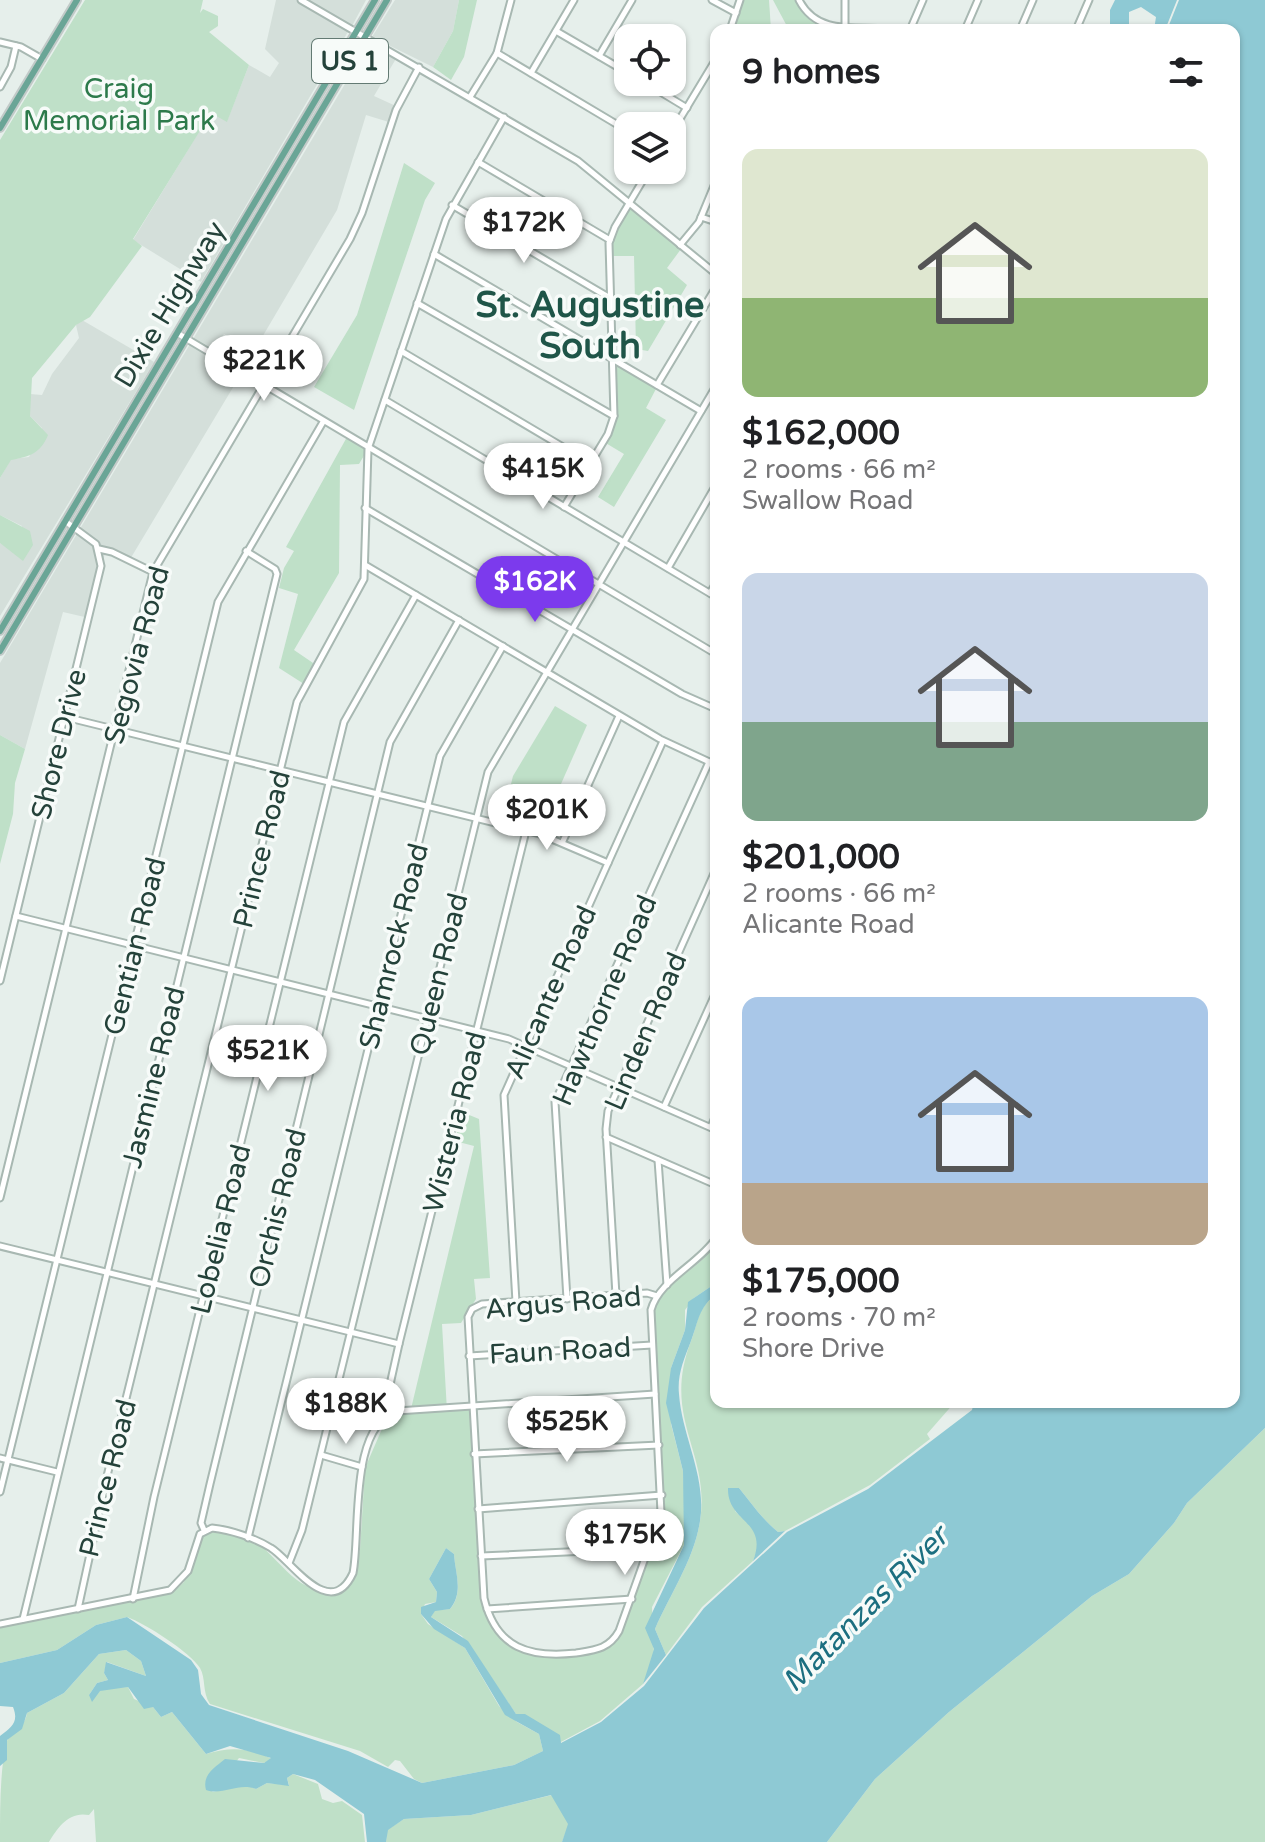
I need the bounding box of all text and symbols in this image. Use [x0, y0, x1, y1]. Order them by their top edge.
map controls [614, 24, 686, 184]
button: locate [614, 24, 686, 96]
road number: US 1 [312, 39, 388, 83]
icon: filters [1164, 50, 1208, 94]
text: 9 homes [742, 52, 880, 93]
park label: Craig Memorial Park [23, 72, 215, 138]
button: layers [614, 112, 686, 184]
pin: $172K [468, 197, 580, 265]
icon: home [903, 201, 1047, 345]
text: $172K [483, 207, 565, 238]
street label: Dixie Highway [107, 215, 233, 394]
district label: St. Augustine South [476, 284, 704, 368]
pin: $221K [208, 335, 320, 403]
text: $221K [223, 345, 305, 376]
text: $162,000 [742, 413, 900, 454]
pin: $415K [487, 443, 599, 511]
text: $415K [502, 453, 584, 484]
text: 2 rooms · 66 m² [742, 454, 936, 485]
text: Swallow Road [742, 485, 914, 516]
pin: $162K [479, 556, 591, 624]
street label: Segovia Road [97, 563, 177, 748]
text: $162K [494, 566, 576, 597]
icon: home [903, 625, 1047, 769]
street label: Shore Drive [24, 666, 94, 823]
street label: Prince Road [226, 767, 298, 932]
pin: $201K [491, 784, 603, 852]
text: $201K [506, 794, 588, 825]
text: $201,000 [742, 837, 900, 878]
street label: Shamrock Road [352, 840, 436, 1053]
street label: Gentian Road [96, 854, 173, 1039]
text: 2 rooms · 66 m² [742, 878, 936, 909]
street label: Queen Road [402, 890, 476, 1059]
street label: Hawthorne Road [545, 890, 665, 1111]
street label: Alicante Road [498, 901, 604, 1084]
text: Alicante Road [742, 909, 915, 940]
street label: Linden Road [597, 947, 694, 1116]
street label: Jasmine Road [115, 983, 193, 1171]
pin: $521K [212, 1025, 324, 1093]
street label: Wisteria Road [416, 1028, 494, 1216]
text: $521K [227, 1035, 309, 1066]
icon: home [903, 1049, 1047, 1193]
street label: Orchis Road [242, 1125, 314, 1291]
street label: Lobelia Road [183, 1141, 259, 1318]
text: $175,000 [742, 1261, 900, 1302]
street label: Argus Road [483, 1279, 643, 1327]
text: 2 rooms · 70 m² [742, 1302, 936, 1333]
street label: Faun Road [488, 1330, 632, 1372]
text: Shore Drive [742, 1333, 885, 1364]
pin: $188K [290, 1378, 402, 1446]
text: $188K [305, 1388, 387, 1419]
street label: Prince Road [72, 1396, 144, 1561]
pin: $525K [511, 1396, 623, 1464]
text: $525K [526, 1406, 608, 1437]
pin: $175K [569, 1509, 681, 1577]
water label: Matanzas River [775, 1516, 958, 1700]
text: $175K [584, 1519, 666, 1550]

